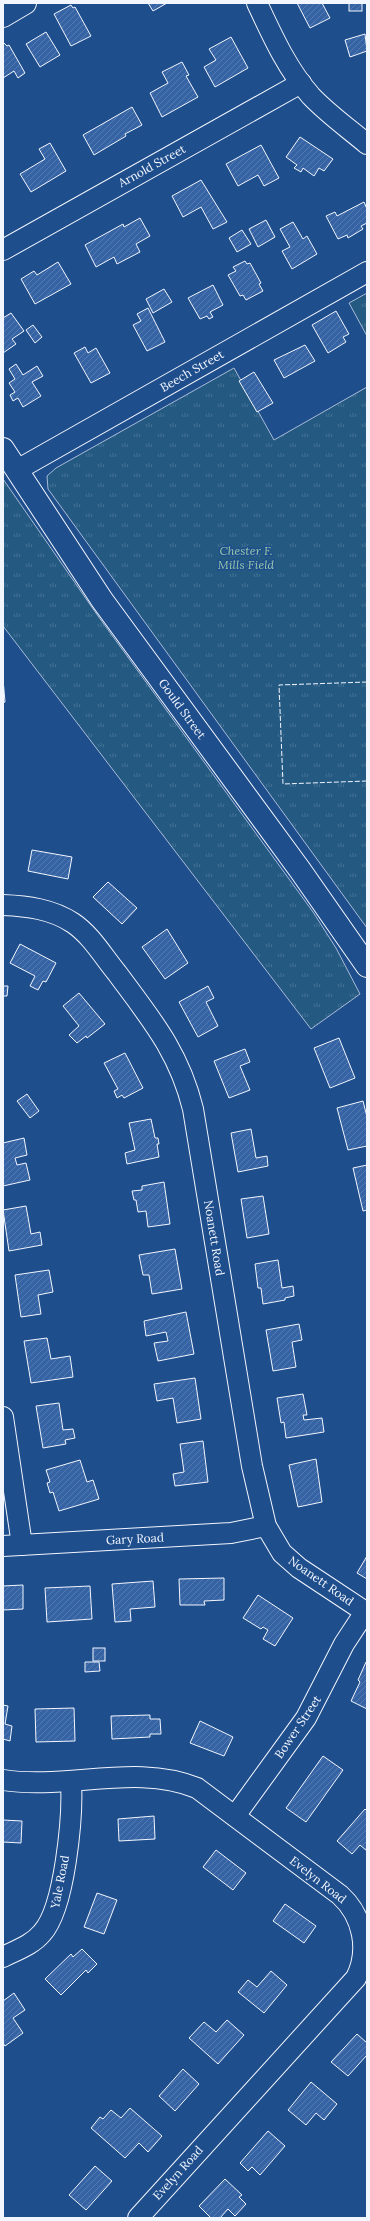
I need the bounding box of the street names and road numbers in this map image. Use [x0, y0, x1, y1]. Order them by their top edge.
street label: Arnold Street [115, 141, 188, 191]
street label: Beech Street [157, 346, 227, 395]
street label: Gould Street [155, 676, 210, 742]
street label: Noanett Road [201, 1199, 228, 1277]
street label: Gary Road [106, 1529, 164, 1548]
street label: Noanett Road [286, 1553, 357, 1609]
street label: Bower Street [271, 1692, 324, 1761]
street label: Evelyn Road [287, 1853, 350, 1906]
street label: Yale Road [47, 1854, 72, 1911]
street label: Evelyn Road [149, 2142, 206, 2203]

